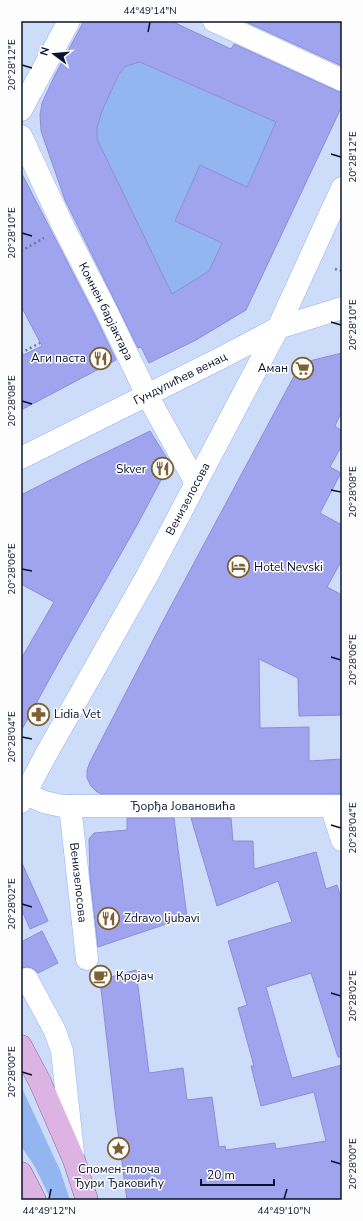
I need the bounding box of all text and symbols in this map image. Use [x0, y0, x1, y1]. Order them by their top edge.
text: 44°49'14"N [123, 4, 177, 18]
north arrow [34, 34, 74, 74]
text: 20°28'12"E [5, 39, 19, 91]
text: N [37, 45, 53, 57]
text: 20°28'12"E [346, 131, 360, 183]
text: 20°28'10"E [5, 207, 19, 259]
street label: Комнен барјактара [75, 260, 137, 363]
text: 20°28'10"E [346, 299, 360, 351]
restaurant icon: Аги паста [88, 345, 114, 371]
street label: Гундулићев венац [131, 348, 230, 409]
place label: Аги паста [31, 350, 86, 366]
supermarket icon: Аман [290, 355, 316, 381]
place label: Аман [258, 360, 288, 376]
text: 20°28'08"E [5, 375, 19, 427]
restaurant icon: Skver [149, 456, 175, 482]
street label: Венизелосова [162, 460, 214, 538]
place label: Skver [116, 461, 147, 477]
text: 20°28'08"E [346, 466, 360, 518]
text: 20°28'06"E [5, 543, 19, 595]
hotel icon: Hotel Nevski [226, 554, 252, 580]
place label: Hotel Nevski [254, 559, 323, 575]
text: 20°28'06"E [346, 634, 360, 686]
pharmacy icon: Lidia Vet [26, 701, 52, 727]
place label: Lidia Vet [54, 706, 101, 722]
text: 20°28'04"E [5, 711, 19, 763]
street label: Ђорђа Јовановића [130, 798, 235, 814]
text: 20°28'04"E [346, 802, 360, 854]
street label: Венизелосова [66, 842, 91, 923]
text: 20°28'02"E [5, 878, 19, 930]
restaurant icon: Zdravo ljubavi [95, 905, 121, 931]
place label: Zdravo ljubavi [124, 910, 200, 926]
cafe icon: Кројач [88, 963, 114, 989]
place label: Кројач [116, 968, 154, 984]
text: 20°28'02"E [346, 970, 360, 1022]
text: 20°28'00"E [5, 1046, 19, 1098]
place icon: Спомен-плоча Ђури Ђаковићу [106, 1135, 132, 1161]
text: 20°28'00"E [346, 1138, 360, 1190]
place label: Спомен-плоча Ђури Ђаковићу [74, 1161, 165, 1191]
scale bar [201, 1161, 274, 1187]
text: 20 m [207, 1167, 235, 1183]
text: 44°49'12"N [22, 1204, 76, 1218]
text: 44°49'10"N [257, 1204, 311, 1218]

